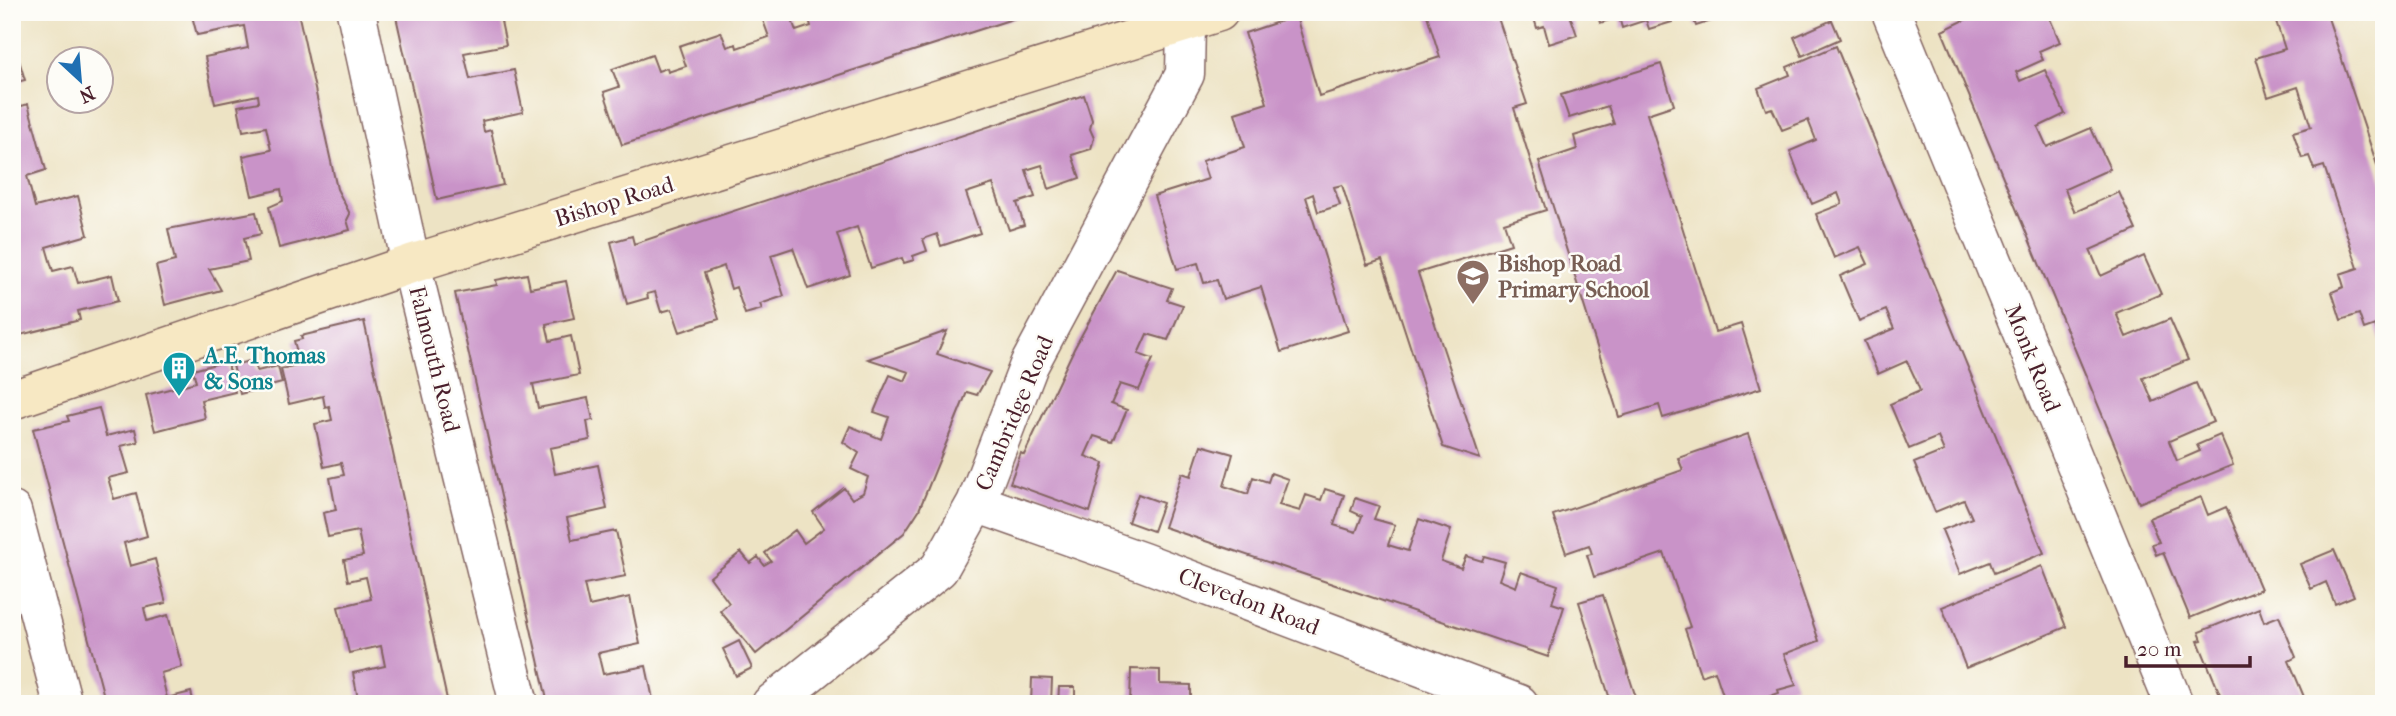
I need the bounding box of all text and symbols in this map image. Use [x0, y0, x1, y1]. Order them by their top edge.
north arrow [46, 46, 116, 116]
text: N [75, 81, 98, 108]
street label: Bishop Road [551, 170, 677, 232]
place label: Bishop Road Primary School [1498, 250, 1650, 303]
school or university icon: Bishop Road Primary School [1454, 257, 1492, 306]
street label: Falmouth Road [403, 283, 466, 436]
street label: Monk Road [1999, 300, 2067, 416]
street label: Cambridge Road [970, 331, 1059, 495]
place label: A.E. Thomas & Sons [202, 342, 326, 395]
building icon: A.E. Thomas & Sons [160, 349, 198, 398]
street label: Clevedon Road [1175, 562, 1324, 641]
scale bar [2126, 625, 2251, 669]
text: 20 m [2137, 637, 2182, 661]

